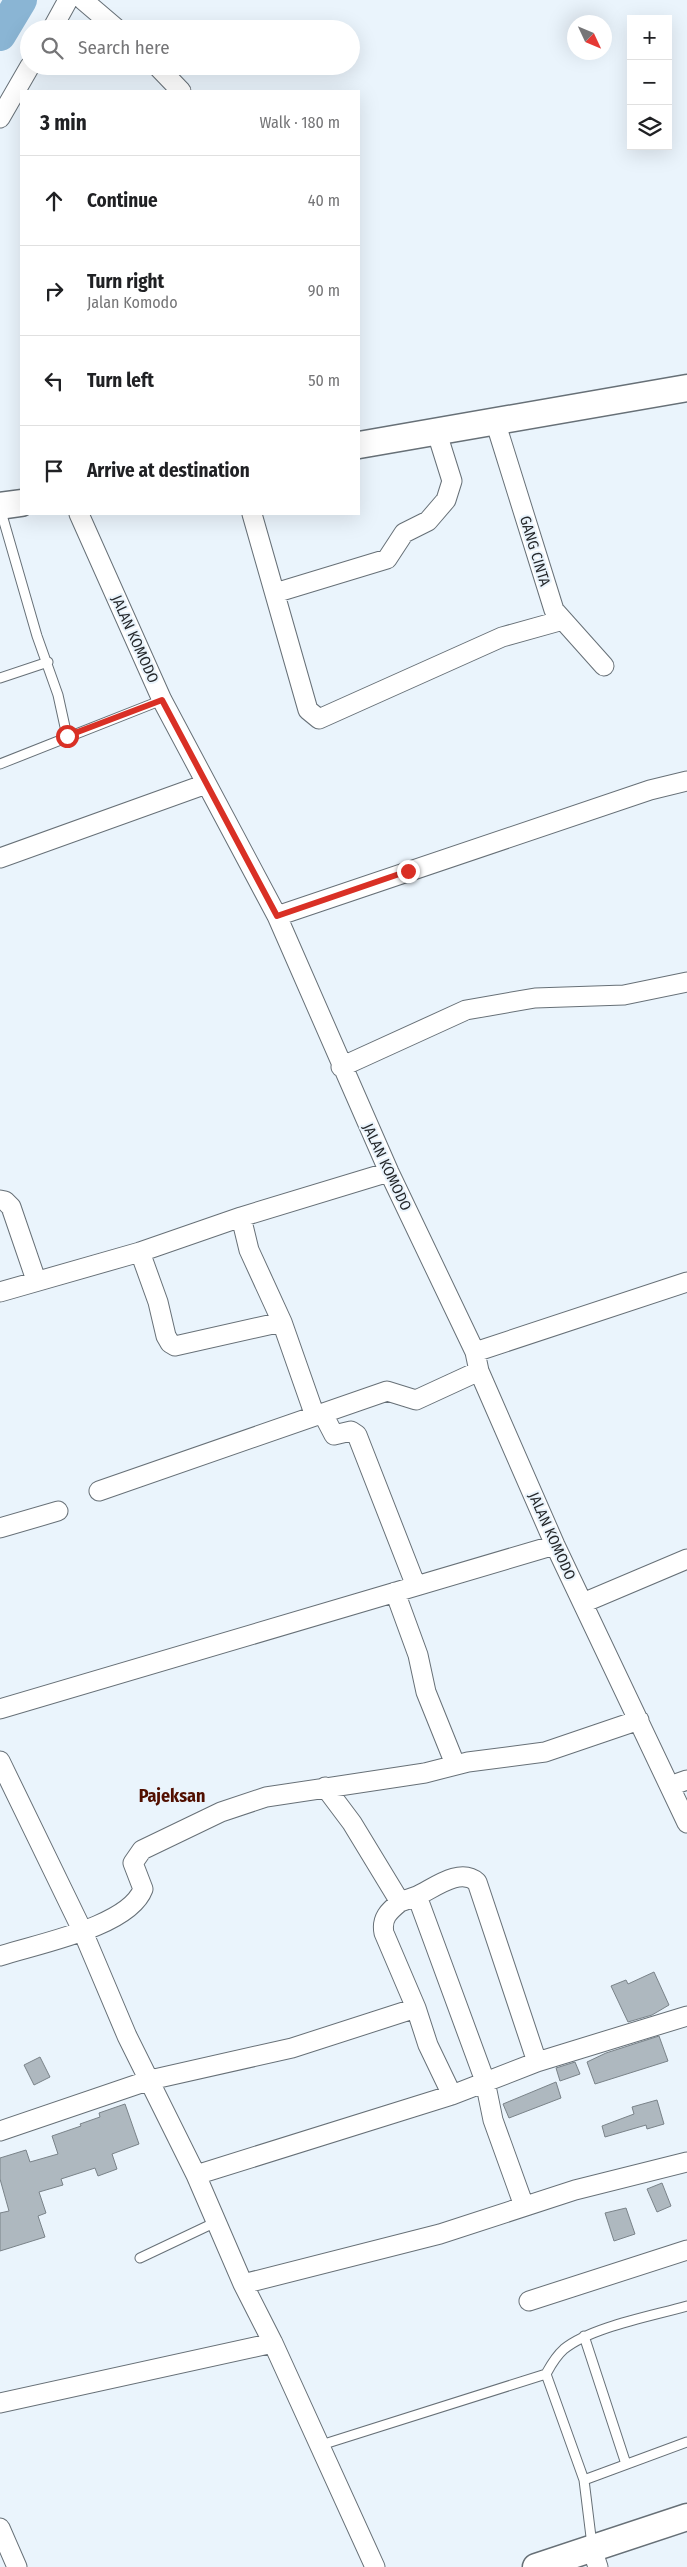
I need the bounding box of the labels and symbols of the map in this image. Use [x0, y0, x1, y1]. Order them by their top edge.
north arrow [567, 15, 612, 60]
street label: GANG CINTA [516, 514, 554, 588]
street label: JALAN KOMODO [108, 592, 162, 686]
route start [56, 725, 79, 748]
route end [397, 860, 420, 883]
street label: JALAN KOMODO [359, 1120, 415, 1214]
street label: JALAN KOMODO [525, 1489, 579, 1583]
district label: Pajeksan [139, 1785, 205, 1807]

